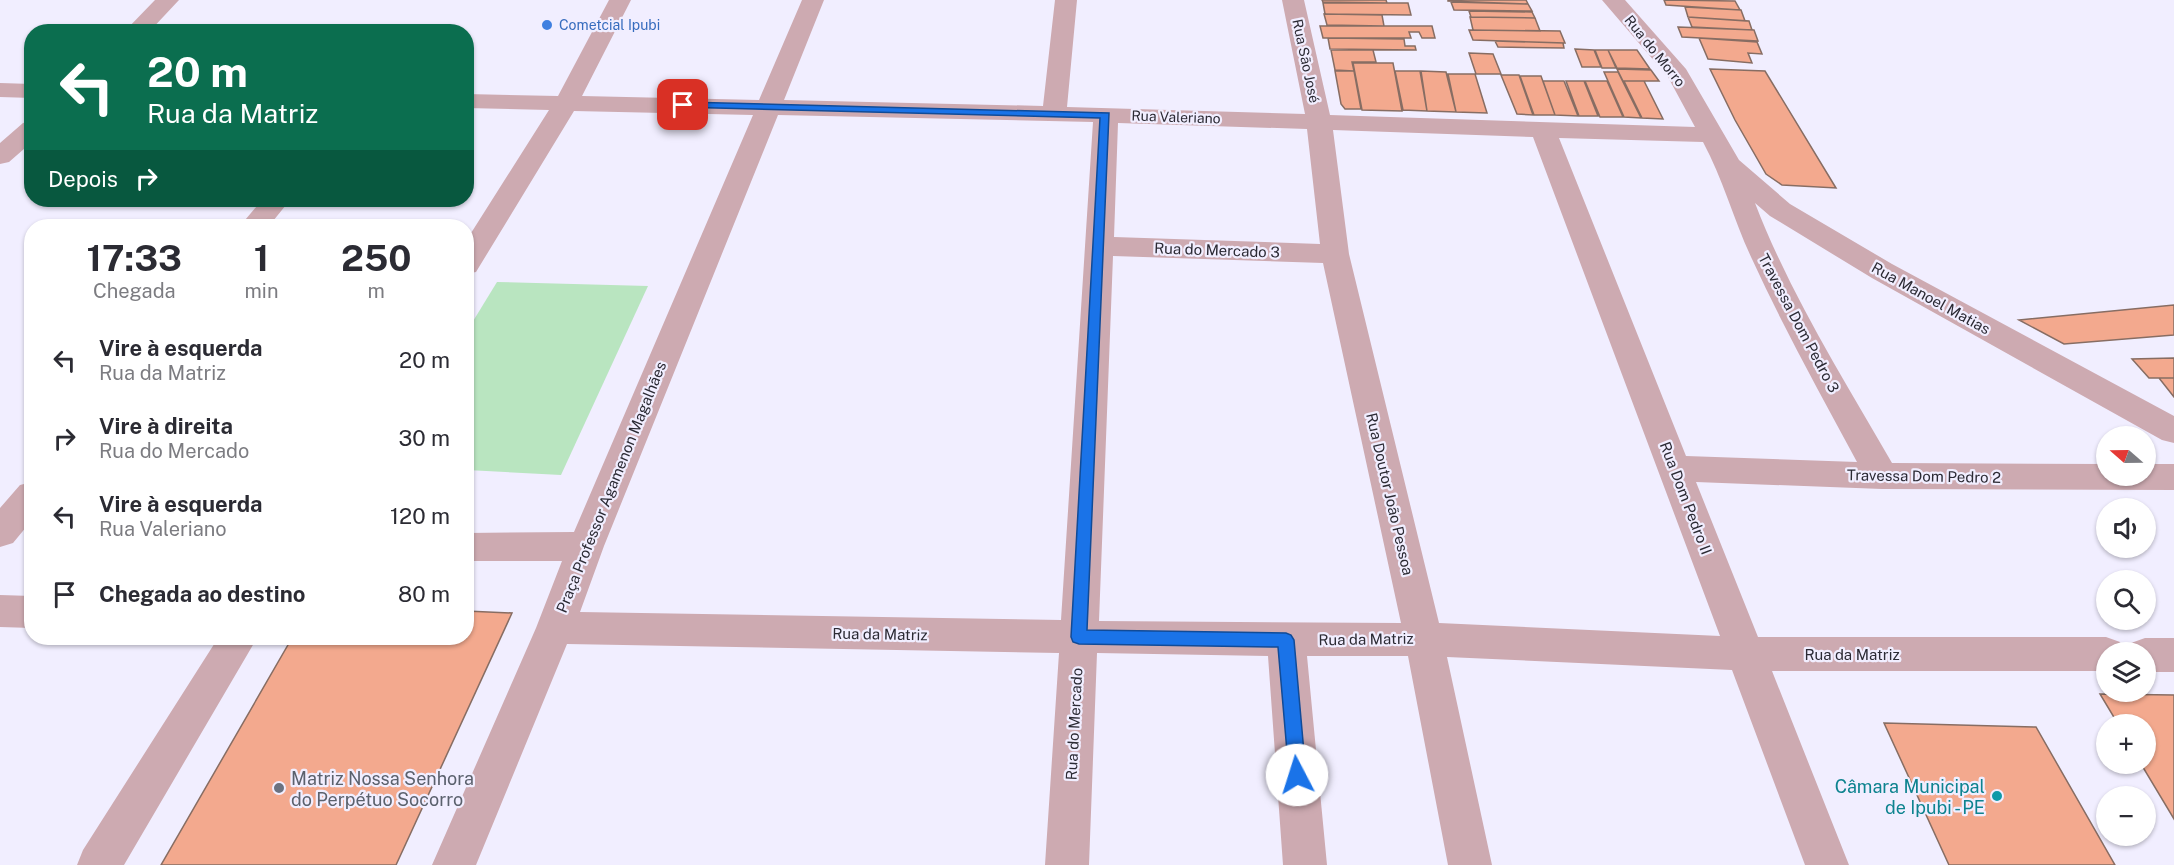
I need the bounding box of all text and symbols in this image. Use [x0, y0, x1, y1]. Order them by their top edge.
street label: Rua do Morro [1621, 12, 1689, 90]
place label: Cometcial Ipubi [559, 17, 660, 33]
marker: Cometcial Ipubi [540, 18, 554, 32]
street label: Rua São José [1289, 18, 1323, 104]
text: 20 m [147, 47, 248, 96]
icon: left [48, 48, 126, 126]
pin [657, 79, 708, 130]
icon: arrive [666, 88, 699, 121]
text: Rua da Matriz [147, 97, 318, 129]
street label: Rua Valeriano [1131, 107, 1221, 127]
icon: right [130, 162, 163, 195]
text: Depois [48, 166, 118, 192]
text: 17:33 [87, 237, 182, 279]
text: 1 [254, 237, 269, 279]
text: 250 [341, 237, 411, 279]
street label: Rua do Mercado 3 [1154, 239, 1280, 261]
street label: Travessa Dom Pedro 3 [1755, 251, 1843, 395]
street label: Rua Manoel Matias [1869, 258, 1993, 338]
text: Chegada [93, 279, 176, 303]
text: min [245, 279, 278, 303]
text: m [368, 279, 385, 303]
text: Vire à esquerda [99, 335, 263, 361]
icon: left [48, 344, 81, 377]
text: 20 m [399, 347, 450, 373]
street label: Praça Professor Agamenon Magalhães [553, 359, 669, 615]
text: Rua da Matriz [99, 361, 226, 385]
street label: Rua Doutor João Pessoa [1363, 411, 1417, 577]
text: Vire à direita [99, 413, 233, 439]
icon: right [48, 422, 81, 455]
text: 30 m [398, 425, 450, 451]
north arrow [2096, 426, 2156, 486]
map controls [2096, 426, 2156, 846]
text: Rua do Mercado [99, 439, 249, 463]
street label: Rua Dom Pedro II [1657, 439, 1715, 557]
street label: Travessa Dom Pedro 2 [1847, 466, 2001, 486]
text: Vire à esquerda [99, 491, 263, 517]
button: sound [2096, 498, 2156, 558]
icon: left [48, 500, 81, 533]
text: 120 m [390, 503, 450, 529]
text: Rua Valeriano [99, 517, 227, 541]
button: search [2096, 570, 2156, 630]
icon: arrive [48, 578, 81, 611]
text: Chegada ao destino [99, 581, 305, 607]
text: 80 m [398, 581, 450, 607]
street label: Rua da Matriz [832, 625, 928, 643]
street label: Rua da Matriz [1318, 630, 1414, 648]
button: layers [2096, 642, 2156, 702]
street label: Rua da Matriz [1804, 646, 1900, 663]
street label: Rua do Mercado [1063, 667, 1085, 781]
button: + [2096, 714, 2156, 774]
position arrow [1265, 743, 1329, 807]
place label: Matriz Nossa Senhora do Perpétuo Socorro [291, 768, 474, 810]
place label: Câmara Municipal de Ipubi - PE [1835, 776, 1985, 818]
marker: Matriz Nossa Senhora do Perpétuo Socorro [272, 781, 286, 795]
button: − [2096, 786, 2156, 846]
marker: Câmara Municipal de Ipubi - PE [1990, 789, 2004, 803]

